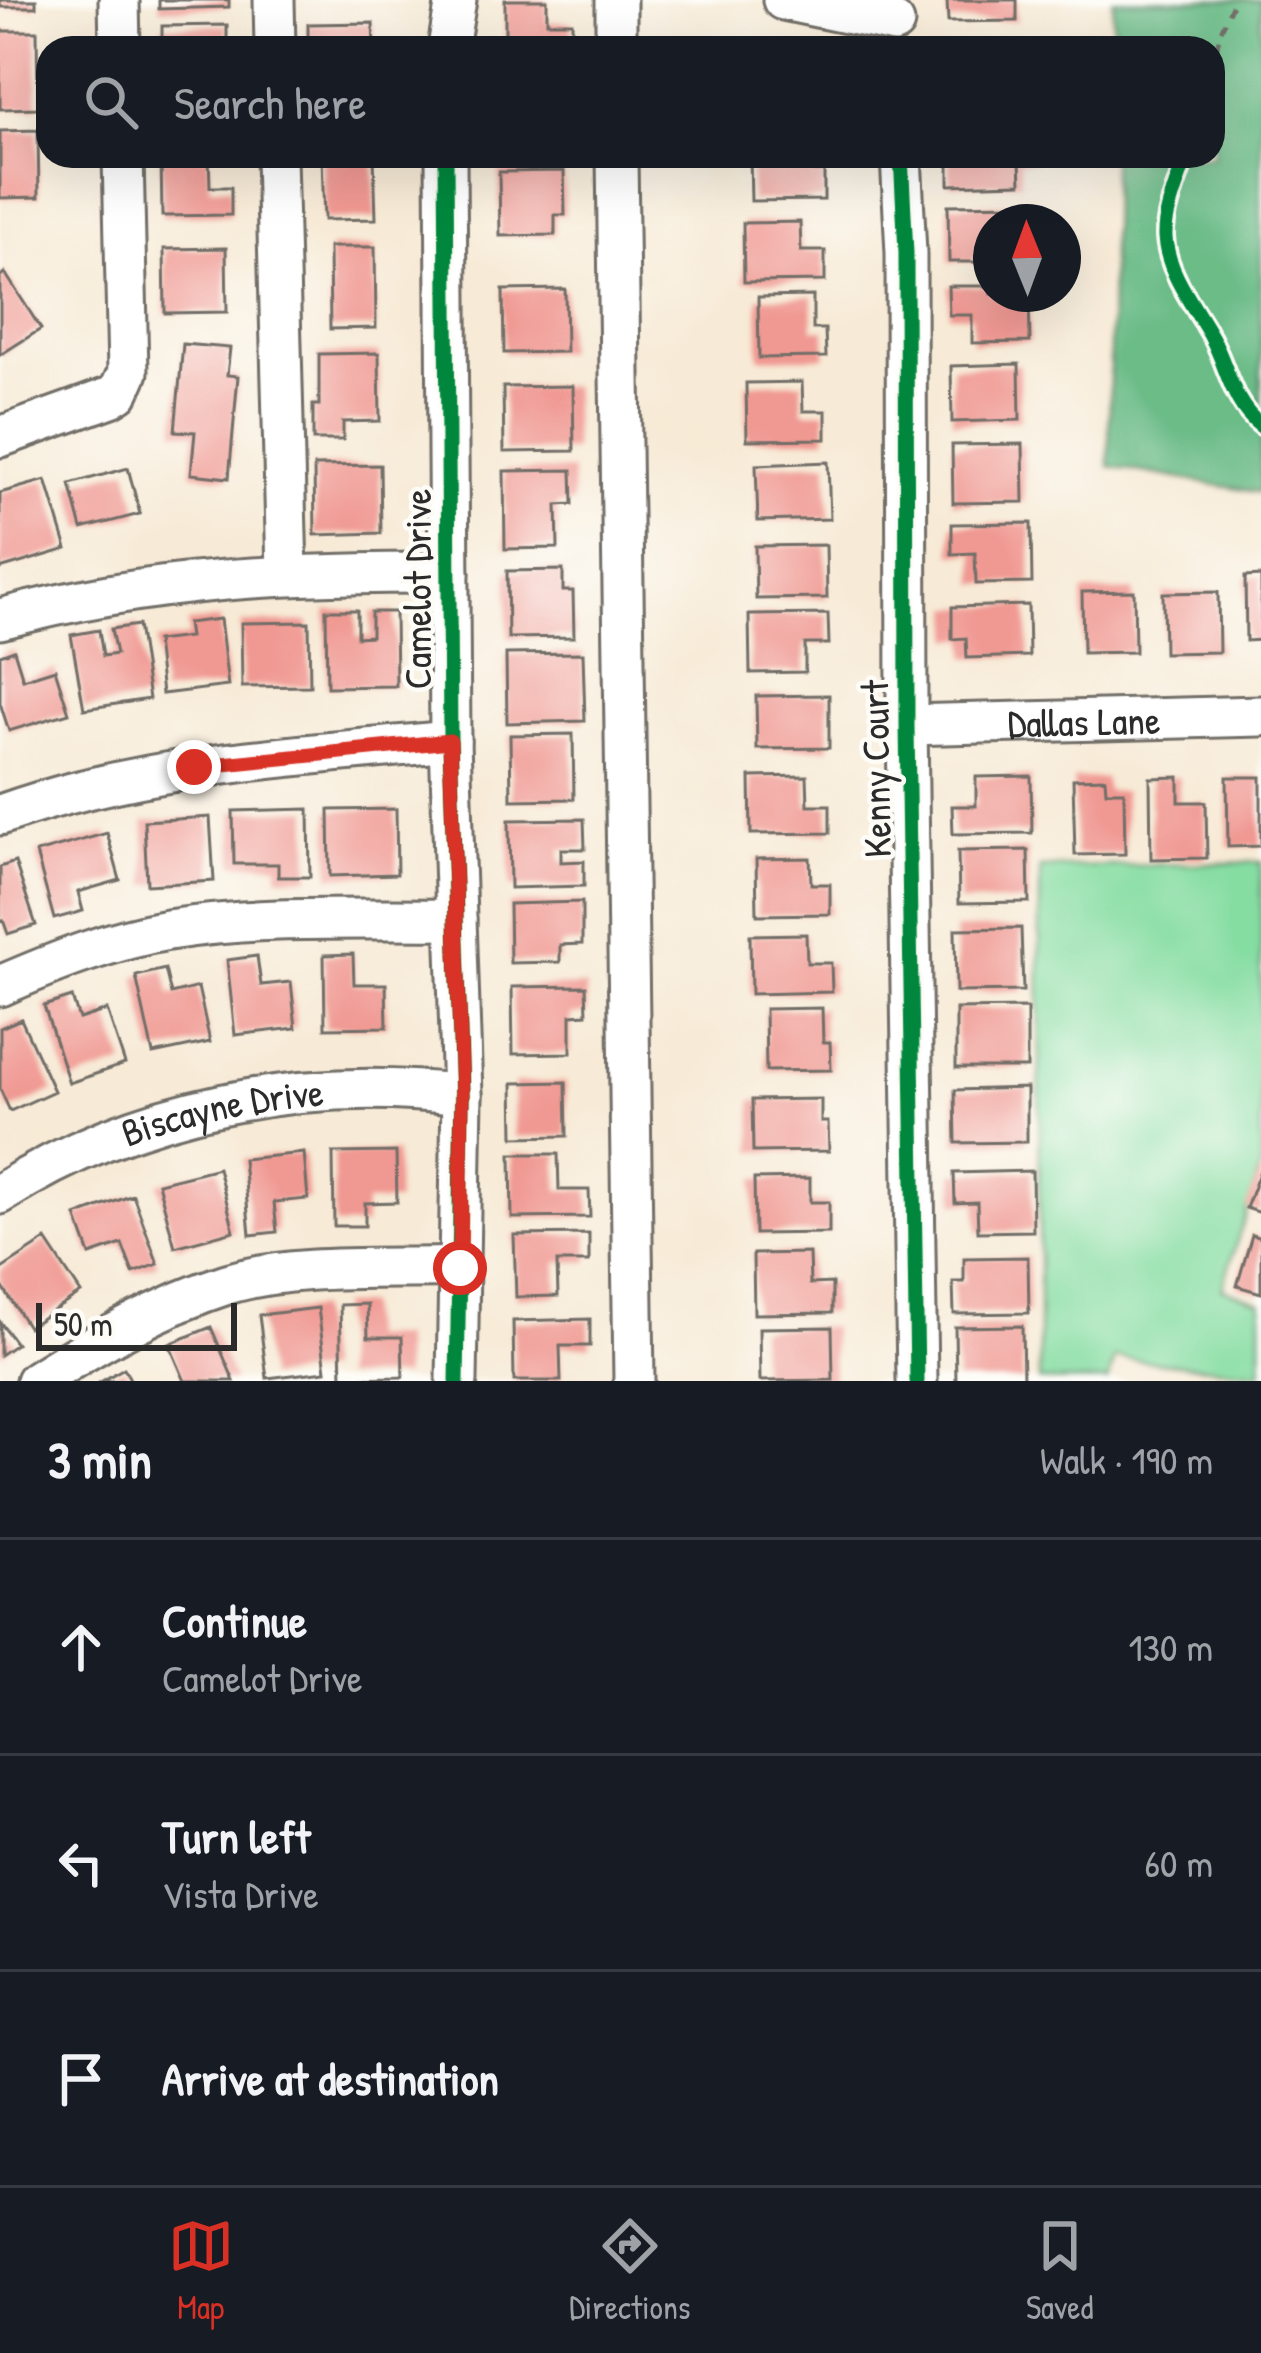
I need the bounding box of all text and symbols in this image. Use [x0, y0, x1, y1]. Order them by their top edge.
search box [36, 36, 1225, 168]
icon: search [78, 69, 144, 135]
text: Search here [174, 72, 366, 133]
north arrow [973, 204, 1081, 312]
street label: Camelot Drive [390, 489, 443, 689]
street label: Kenny Court [847, 679, 903, 858]
street label: Dallas Lane [1007, 692, 1161, 749]
route end [167, 740, 221, 794]
street label: Biscayne Drive [114, 1064, 325, 1158]
route start [433, 1241, 487, 1295]
scale bar [36, 1297, 237, 1350]
text: 50 m [54, 1302, 113, 1346]
text: 3 min [48, 1425, 152, 1494]
text: Walk · 190 m [1040, 1433, 1213, 1486]
text: Continue [162, 1590, 307, 1651]
icon: ahead [48, 1614, 114, 1680]
text: 130 m [1128, 1620, 1213, 1673]
text: Camelot Drive [162, 1651, 363, 1704]
text: Turn left [162, 1806, 311, 1867]
icon: left [48, 1830, 114, 1896]
text: 60 m [1144, 1836, 1213, 1889]
text: Vista Drive [162, 1867, 319, 1920]
icon: arrive [48, 2046, 114, 2112]
text: Arrive at destination [162, 2048, 499, 2109]
tab: Map [168, 2213, 234, 2329]
tab: Directions [569, 2213, 691, 2329]
tab: Saved [1026, 2213, 1093, 2329]

